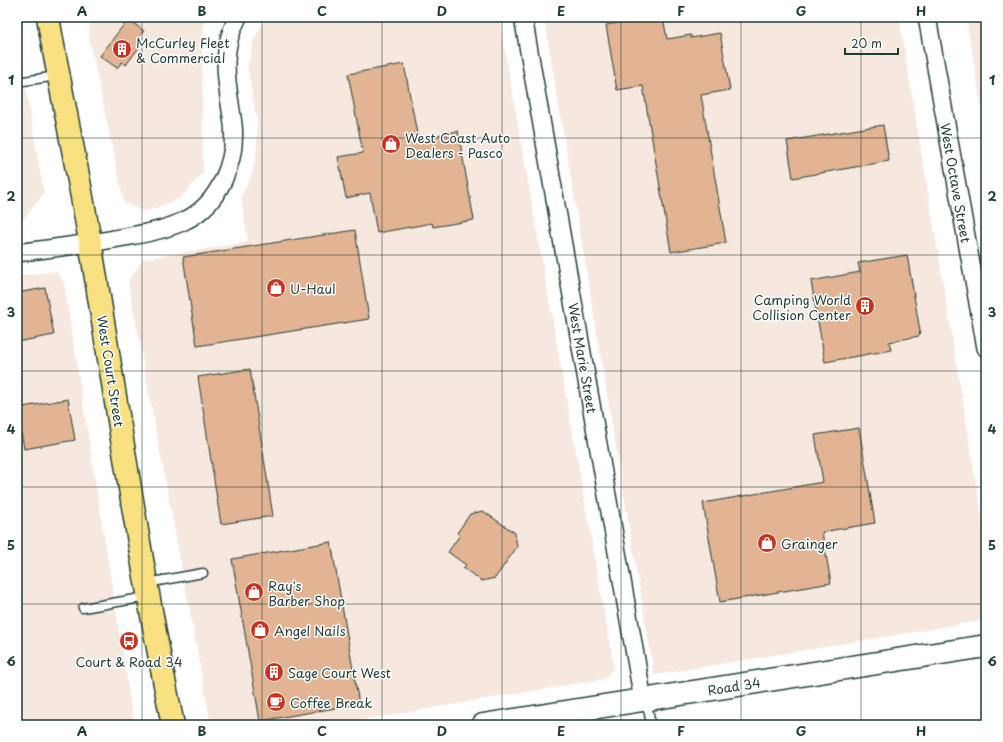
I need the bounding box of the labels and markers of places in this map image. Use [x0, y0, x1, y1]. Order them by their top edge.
place label: McCurley Fleet & Commercial [136, 33, 230, 67]
building icon: McCurley Fleet & Commercial [111, 38, 133, 60]
place label: West Coast Auto Dealers - Pasco [405, 128, 510, 162]
shop icon: West Coast Auto Dealers - Pasco [380, 133, 402, 155]
shop icon: U-Haul [265, 277, 287, 299]
place label: U-Haul [290, 279, 336, 298]
place label: Camping World Collision Center [752, 290, 852, 324]
building icon: Camping World Collision Center [854, 295, 876, 317]
shop icon: Grainger [756, 532, 778, 554]
place label: Grainger [781, 534, 839, 553]
place label: Ray's Barber Shop [268, 576, 345, 610]
shop icon: Ray's Barber Shop [243, 581, 265, 603]
shop icon: Angel Nails [249, 619, 271, 641]
place label: Angel Nails [274, 621, 346, 640]
bus stop icon: Court & Road 34 [118, 630, 140, 652]
place label: Court & Road 34 [75, 652, 183, 671]
building icon: Sage Court West [263, 661, 285, 683]
place label: Sage Court West [288, 663, 391, 682]
cafe icon: Coffee Break [265, 691, 287, 713]
place label: Coffee Break [290, 693, 373, 712]

